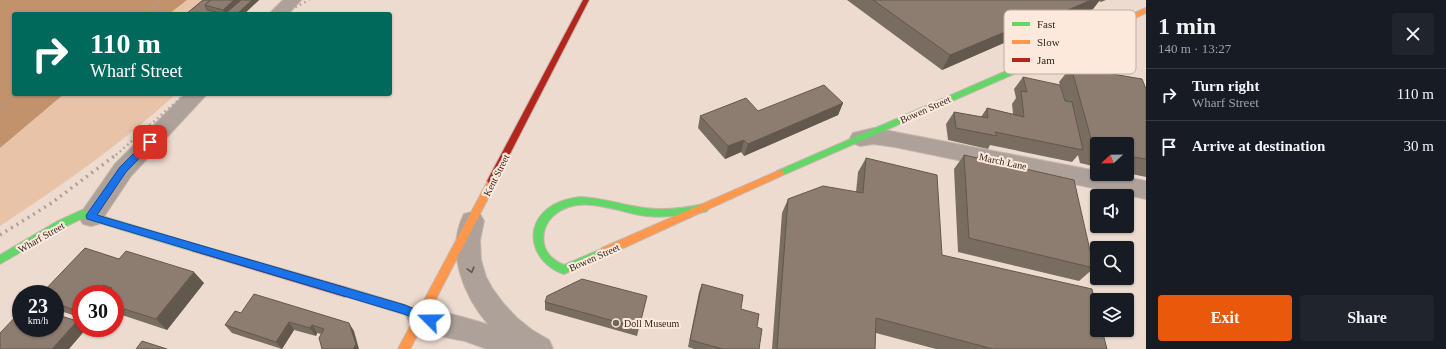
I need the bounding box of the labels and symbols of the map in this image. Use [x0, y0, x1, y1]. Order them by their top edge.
legend [1004, 10, 1136, 74]
text: Fast [1037, 18, 1055, 30]
text: Slow [1037, 36, 1060, 48]
text: Jam [1037, 54, 1055, 66]
street label: Bowen Street [898, 93, 952, 125]
pin [133, 125, 167, 159]
north arrow [1090, 137, 1134, 181]
street label: March Lane [978, 151, 1028, 172]
street label: Kent Street [481, 152, 512, 198]
street label: Wharf Street [16, 220, 66, 255]
street label: Bowen Street [567, 241, 621, 273]
one-way arrow [466, 266, 475, 273]
speed limit sign: 30 [72, 285, 124, 337]
position arrow [409, 299, 451, 341]
marker: Doll Museum [611, 318, 621, 328]
place label: Doll Museum [624, 318, 680, 329]

